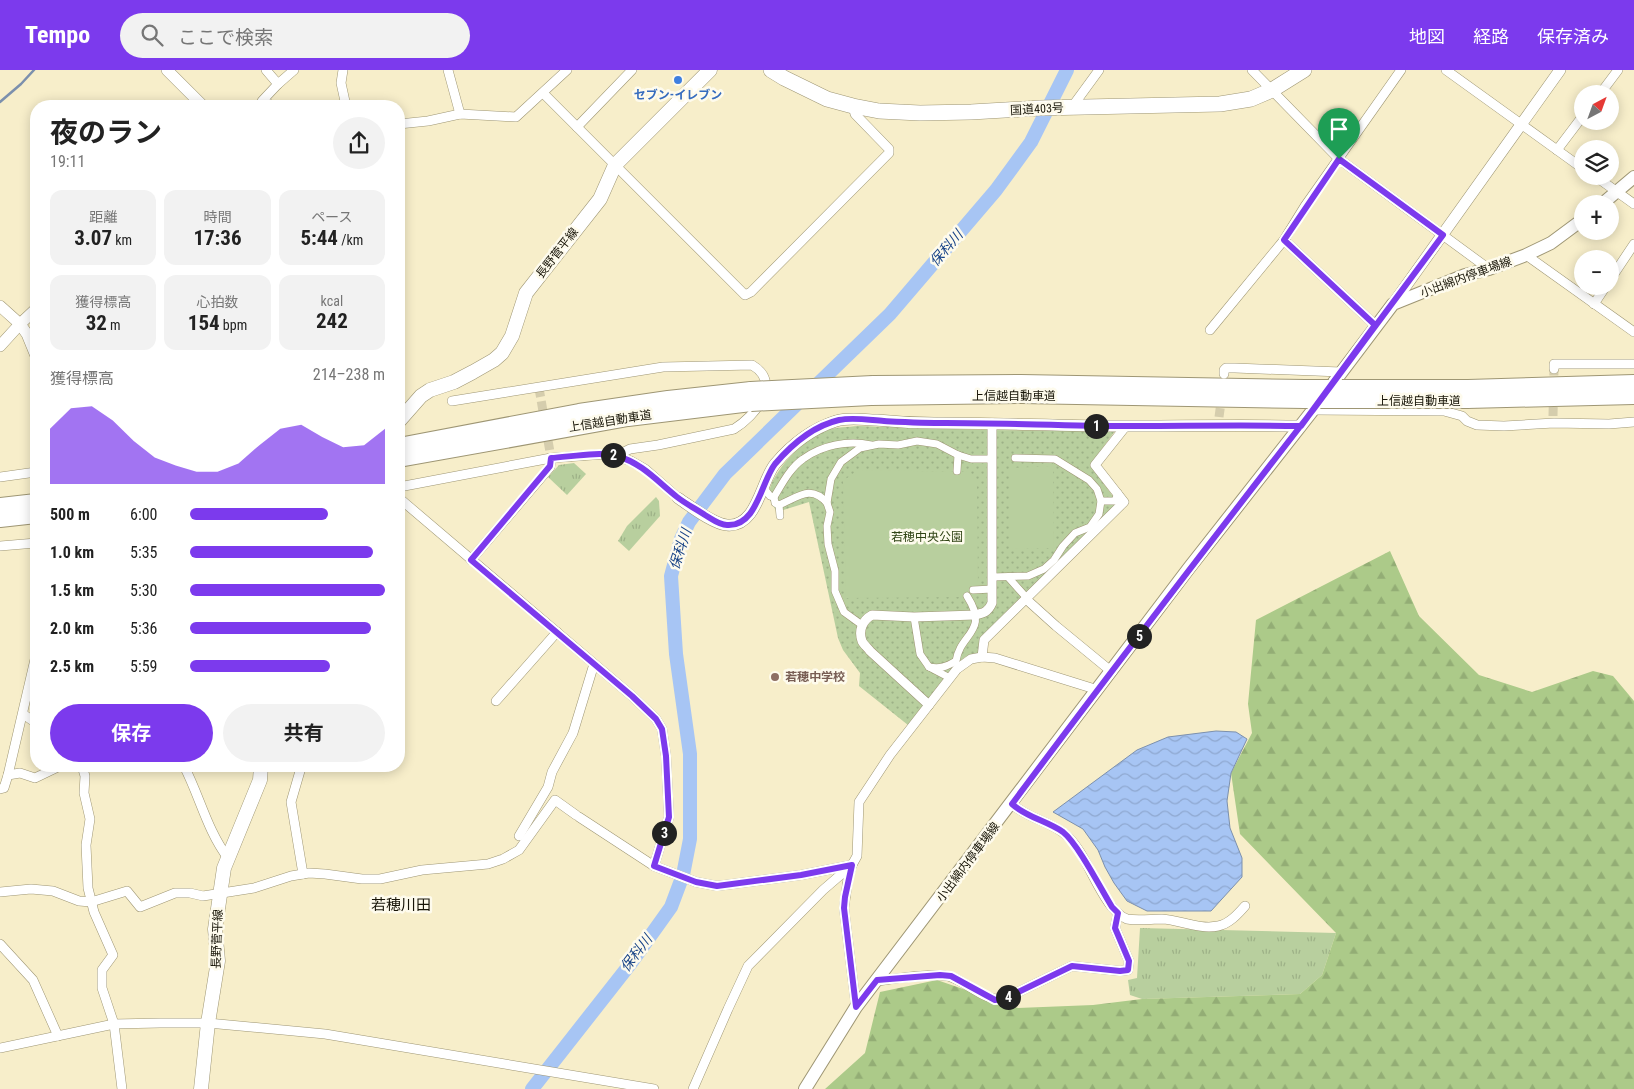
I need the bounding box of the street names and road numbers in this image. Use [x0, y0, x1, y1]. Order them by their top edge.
street label: 国道403号 [1010, 101, 1064, 117]
street label: 長野菅平線 [533, 225, 581, 281]
street label: 小出綿内停車場線 [1418, 254, 1514, 300]
street label: 上信越自動車道 [972, 389, 1056, 403]
street label: 上信越自動車道 [1377, 394, 1461, 408]
street label: 上信越自動車道 [567, 408, 653, 434]
street label: 小出綿内停車場線 [934, 819, 1002, 905]
street label: 長野菅平線 [209, 909, 225, 969]

